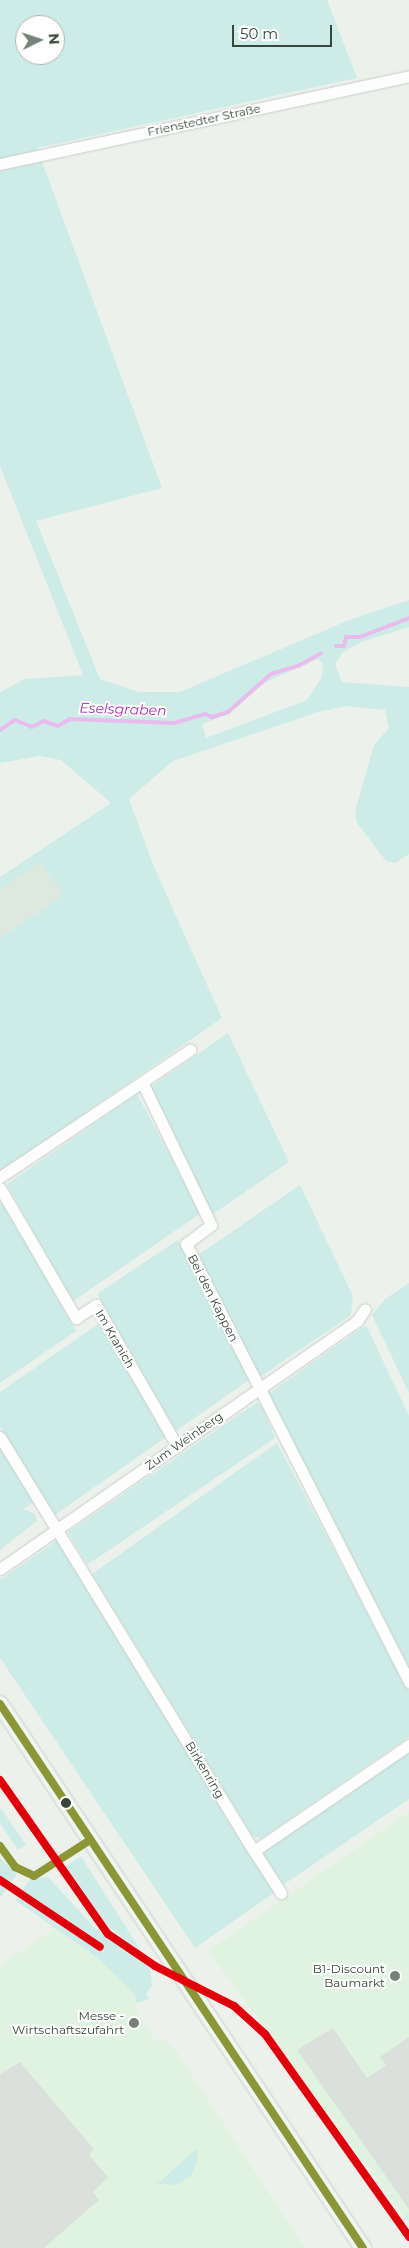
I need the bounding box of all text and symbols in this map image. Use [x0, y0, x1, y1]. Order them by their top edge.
north arrow [15, 15, 65, 65]
scale bar [234, 15, 334, 47]
text: 50 m [240, 24, 278, 43]
text: N [45, 33, 63, 45]
street label: Frienstedter Straße [146, 101, 262, 139]
water label: Eselsgraben [79, 699, 167, 719]
street label: Bei den Kappen [185, 1252, 241, 1344]
street label: Im Kranich [92, 1307, 138, 1371]
street label: Zum Weinberg [143, 1409, 225, 1473]
street label: Birkenring [182, 1739, 228, 1801]
unlabelled marker [61, 1798, 71, 1808]
place label: B1-Discount Baumarkt [313, 1962, 385, 1990]
marker: B1-Discount Baumarkt [389, 1970, 401, 1982]
place label: Messe - Wirtschaftszufahrt [12, 2009, 124, 2037]
marker: Messe - Wirtschaftszufahrt [128, 2017, 140, 2029]

